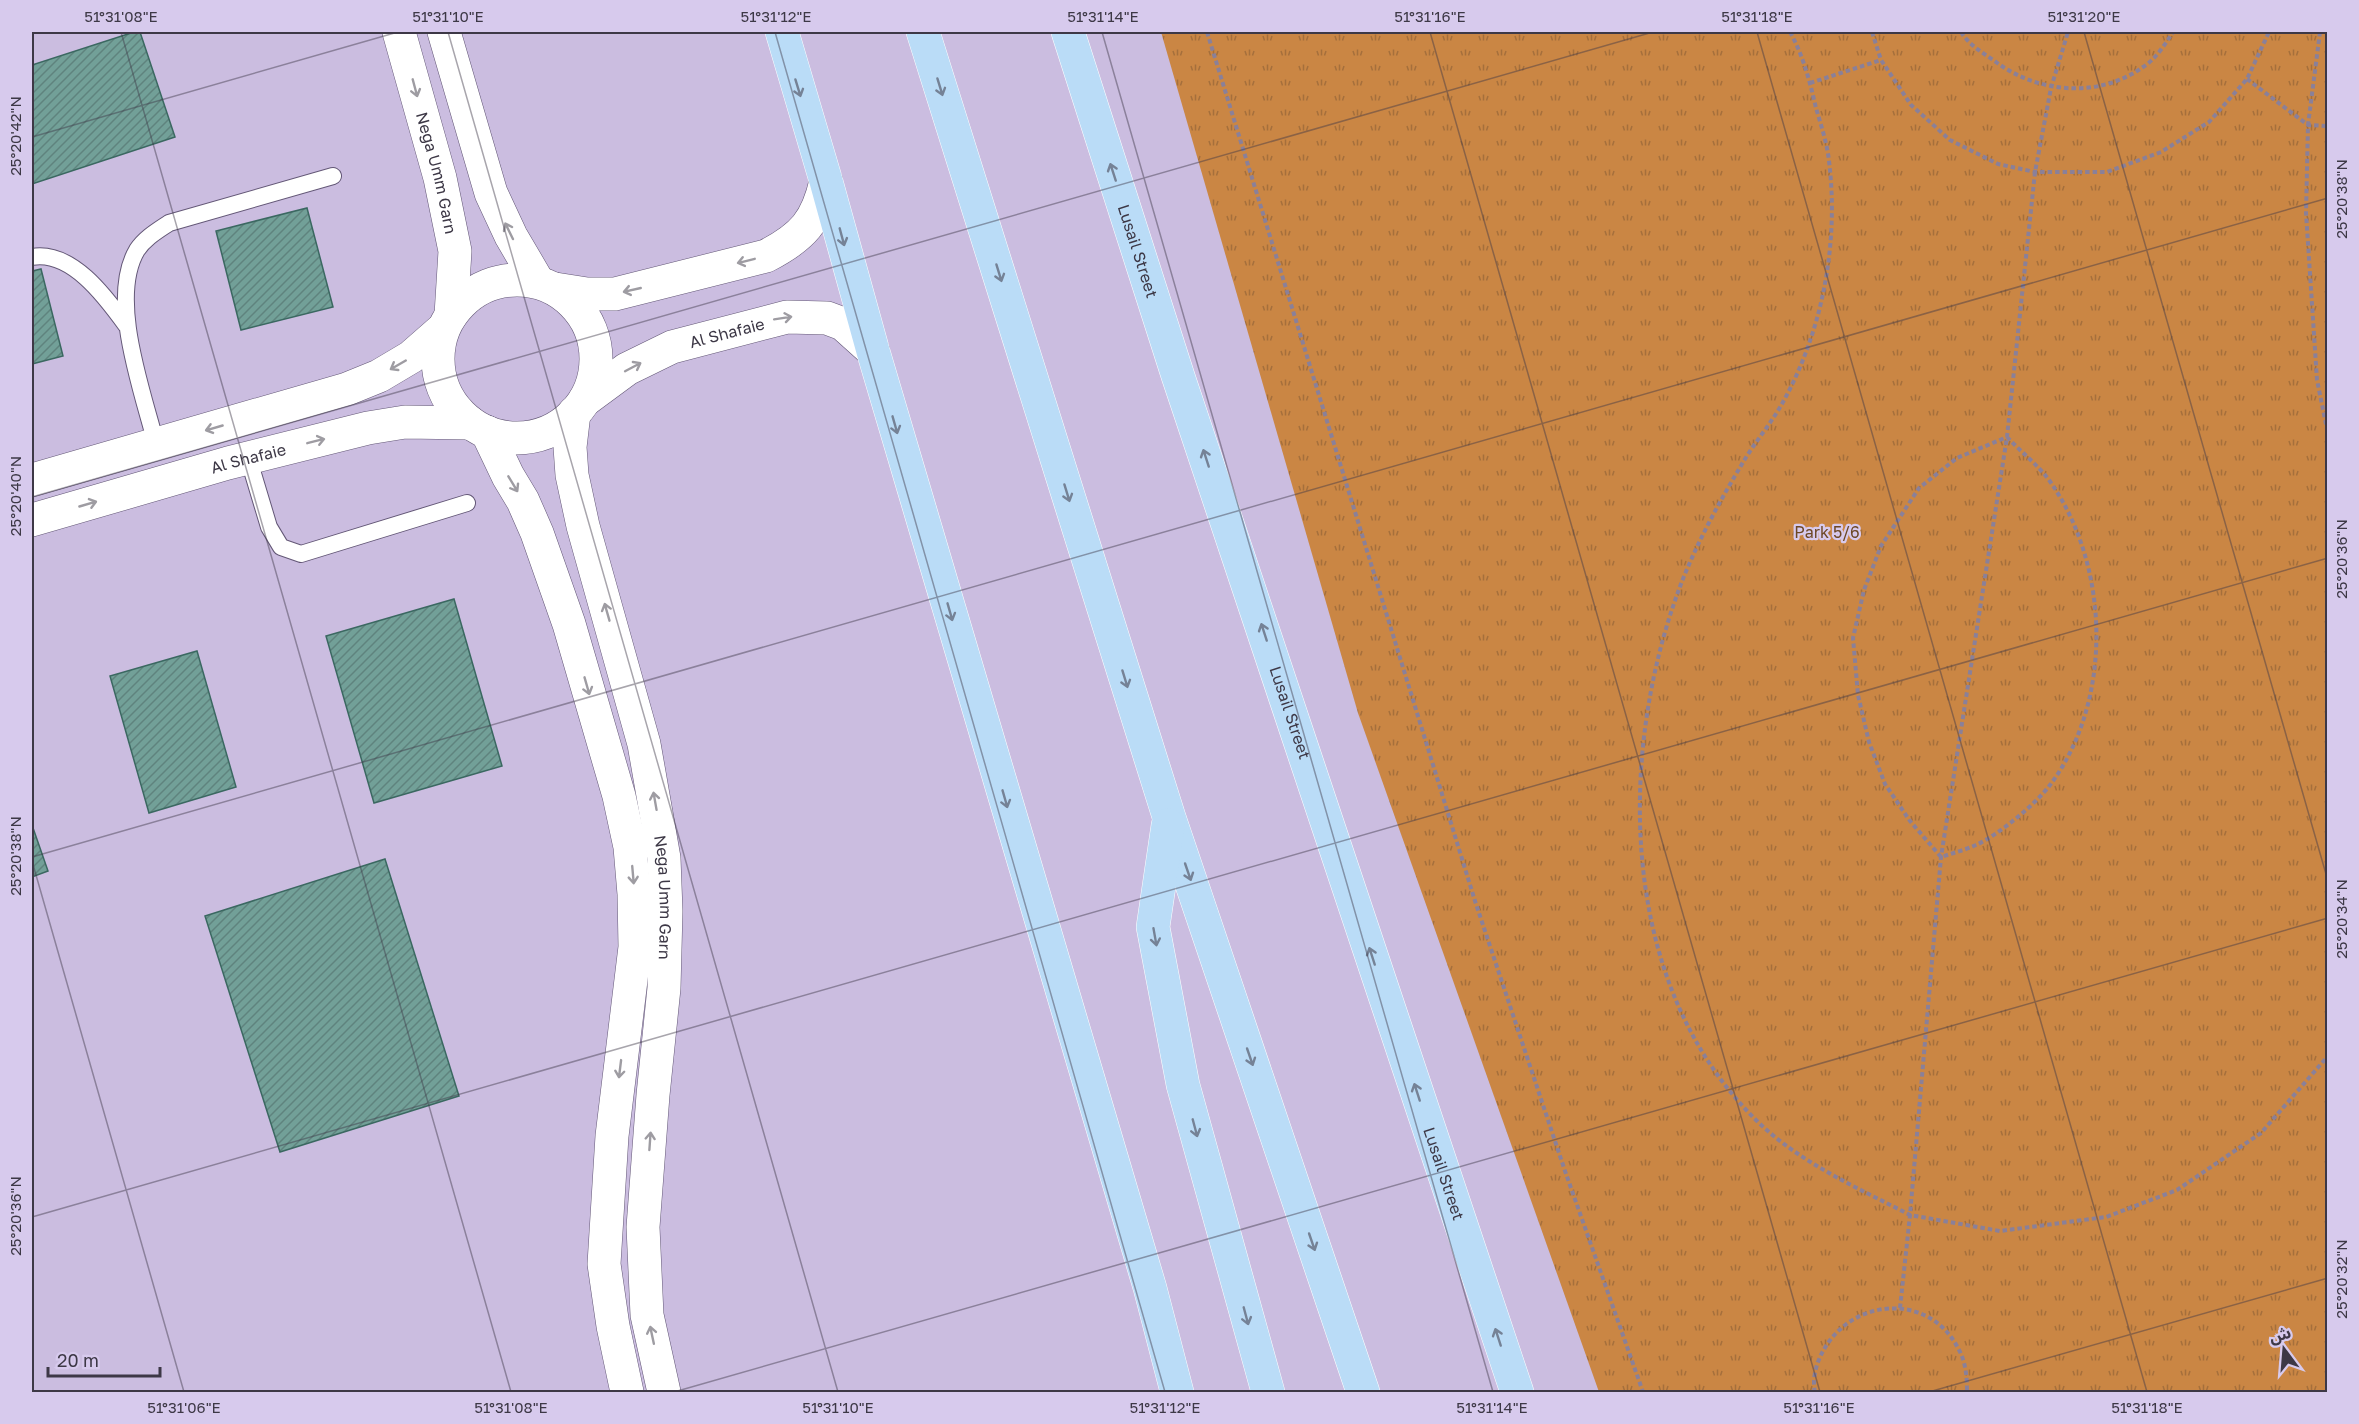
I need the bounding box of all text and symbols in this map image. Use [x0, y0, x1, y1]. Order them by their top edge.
text: 51°31'08"E [84, 7, 158, 25]
text: 51°31'10"E [412, 7, 484, 25]
text: 51°31'12"E [741, 7, 811, 25]
text: 51°31'14"E [1067, 7, 1139, 25]
text: 51°31'16"E [1394, 7, 1466, 25]
text: 51°31'18"E [1721, 7, 1793, 25]
text: 51°31'20"E [2048, 7, 2120, 25]
one-way arrow [935, 77, 946, 96]
one-way arrow [410, 78, 421, 97]
one-way arrow [793, 78, 804, 97]
text: 25°20'42"N [6, 96, 24, 176]
street label: Nega Umm Garn [412, 110, 461, 236]
text: 25°20'38"N [2332, 159, 2350, 239]
one-way arrow [1107, 163, 1118, 182]
street label: Lusail Street [1114, 202, 1162, 300]
one-way arrow [503, 223, 515, 241]
one-way arrow [836, 227, 848, 246]
one-way arrow [737, 255, 756, 267]
one-way arrow [994, 263, 1005, 282]
one-way arrow [623, 284, 642, 296]
street label: Al Shafaie [687, 313, 767, 352]
one-way arrow [773, 313, 793, 324]
one-way arrow [390, 359, 407, 371]
one-way arrow [623, 361, 641, 372]
one-way arrow [890, 415, 901, 434]
one-way arrow [205, 423, 224, 434]
one-way arrow [306, 434, 325, 446]
street label: Al Shafaie [208, 439, 288, 478]
one-way arrow [1199, 449, 1210, 468]
text: 25°20'40"N [6, 456, 24, 536]
one-way arrow [508, 475, 520, 492]
one-way arrow [1062, 483, 1073, 502]
one-way arrow [78, 498, 97, 509]
text: 25°20'36"N [2332, 519, 2350, 599]
park label: Park 5/6 [1794, 522, 1860, 542]
one-way arrow [945, 602, 956, 621]
one-way arrow [601, 603, 612, 622]
one-way arrow [1258, 623, 1269, 642]
street label: Lusail Street [1265, 663, 1315, 762]
one-way arrow [1120, 669, 1131, 688]
one-way arrow [582, 676, 593, 695]
one-way arrow [1000, 789, 1011, 808]
one-way arrow [649, 791, 660, 811]
text: 25°20'38"N [6, 816, 24, 896]
street label: Nega Umm Garn [650, 834, 676, 960]
one-way arrow [1183, 862, 1194, 881]
one-way arrow [628, 865, 639, 885]
text: 25°20'34"N [2332, 879, 2350, 959]
one-way arrow [1150, 927, 1161, 946]
one-way arrow [1365, 947, 1376, 966]
one-way arrow [1245, 1047, 1256, 1066]
one-way arrow [615, 1059, 626, 1079]
one-way arrow [1411, 1083, 1422, 1102]
one-way arrow [1189, 1118, 1201, 1137]
street label: Lusail Street [1419, 1125, 1469, 1223]
one-way arrow [645, 1132, 656, 1152]
text: 25°20'36"N [6, 1176, 24, 1256]
one-way arrow [1308, 1232, 1319, 1251]
text: 25°20'32"N [2332, 1239, 2350, 1319]
one-way arrow [1241, 1306, 1253, 1325]
north arrow [2254, 1319, 2314, 1379]
text: ش [2267, 1322, 2293, 1347]
one-way arrow [646, 1326, 657, 1346]
one-way arrow [1492, 1328, 1503, 1347]
scale bar [48, 1340, 160, 1378]
text: 20 m [57, 1349, 99, 1371]
text: 51°31'06"E [147, 1398, 221, 1416]
text: 51°31'08"E [474, 1398, 548, 1416]
text: 51°31'10"E [802, 1398, 874, 1416]
text: 51°31'12"E [1130, 1398, 1200, 1416]
text: 51°31'14"E [1456, 1398, 1528, 1416]
text: 51°31'16"E [1783, 1398, 1855, 1416]
text: 51°31'18"E [2111, 1398, 2183, 1416]

